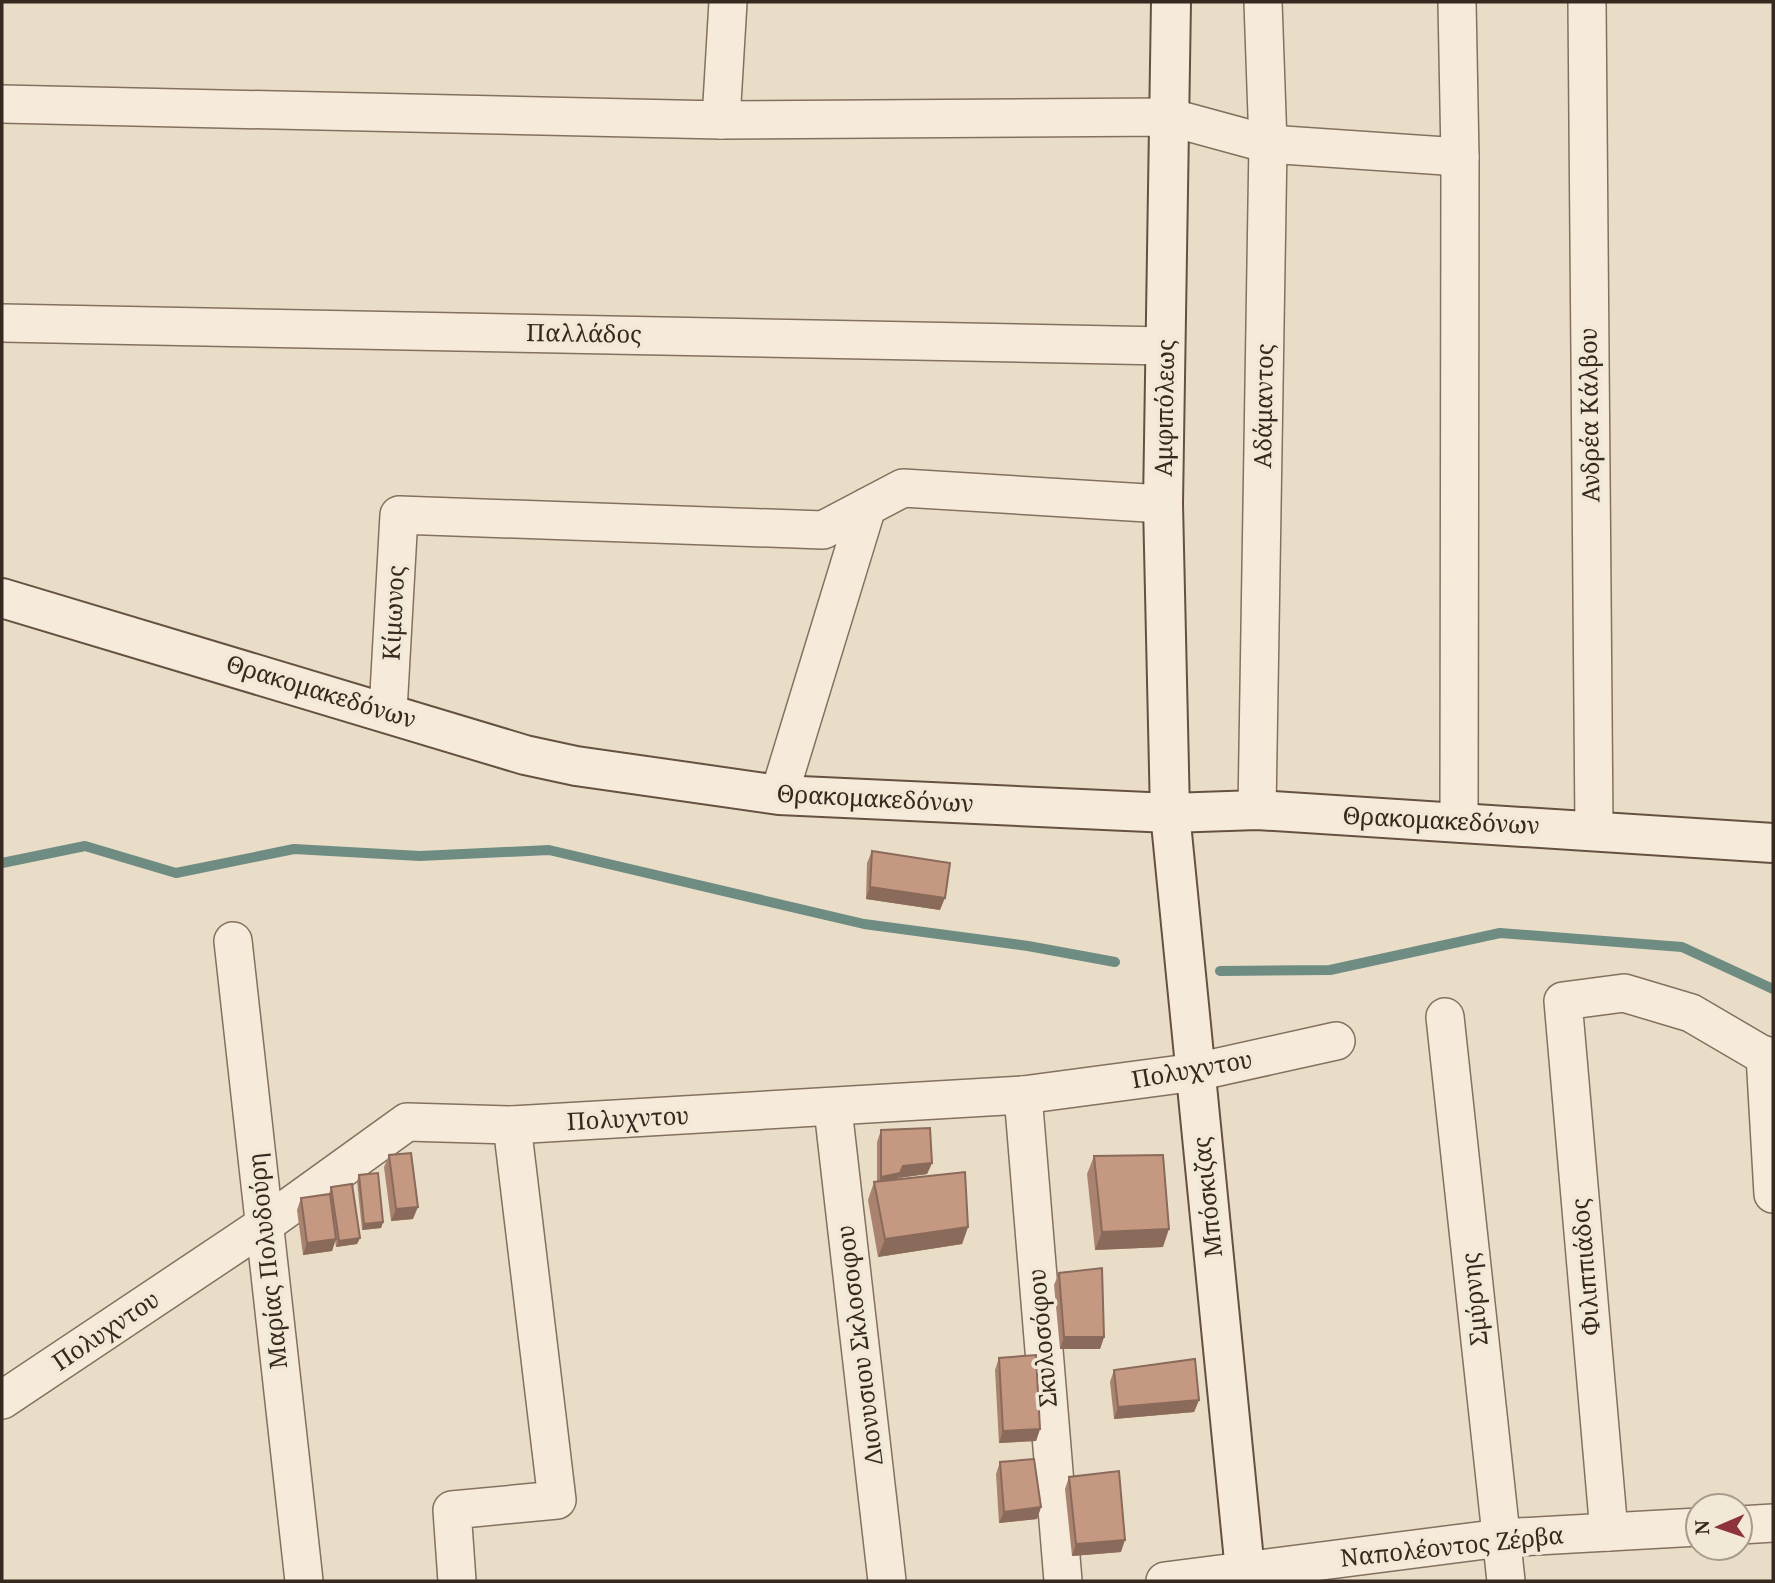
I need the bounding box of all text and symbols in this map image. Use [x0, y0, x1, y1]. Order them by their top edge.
street label: Παλλάδος [526, 315, 642, 350]
street label: Ανδρέα Κάλβου [1570, 327, 1607, 503]
street label: Αμφιπόλεως [1146, 339, 1181, 477]
street label: Αδάμαντος [1245, 343, 1280, 469]
street label: Κίμωνος [374, 564, 411, 661]
street label: Θρακομακεδόνων [222, 646, 421, 735]
street label: Θρακομακεδόνων [776, 776, 974, 819]
street label: Θρακομακεδόνων [1342, 798, 1540, 841]
street label: Πολυχντου [1129, 1042, 1255, 1095]
street label: Πολυχντου [566, 1098, 690, 1137]
street label: Μπόσκιζας [1184, 1135, 1229, 1259]
street label: Μαρίας Πολυδούρη [239, 1152, 294, 1371]
street label: Φιλιππιάδος [1562, 1197, 1607, 1337]
street label: Διονυσιου Σκλοσοφου [827, 1223, 890, 1467]
street label: Σμύρνης [1452, 1251, 1495, 1347]
street label: Σκυλοσόφου [1019, 1268, 1064, 1409]
street label: Πολυχντου [45, 1282, 165, 1378]
north arrow [1684, 1492, 1754, 1562]
street label: Ναπολέοντος Ζέρβα [1339, 1517, 1565, 1574]
text: N [1689, 1520, 1715, 1536]

